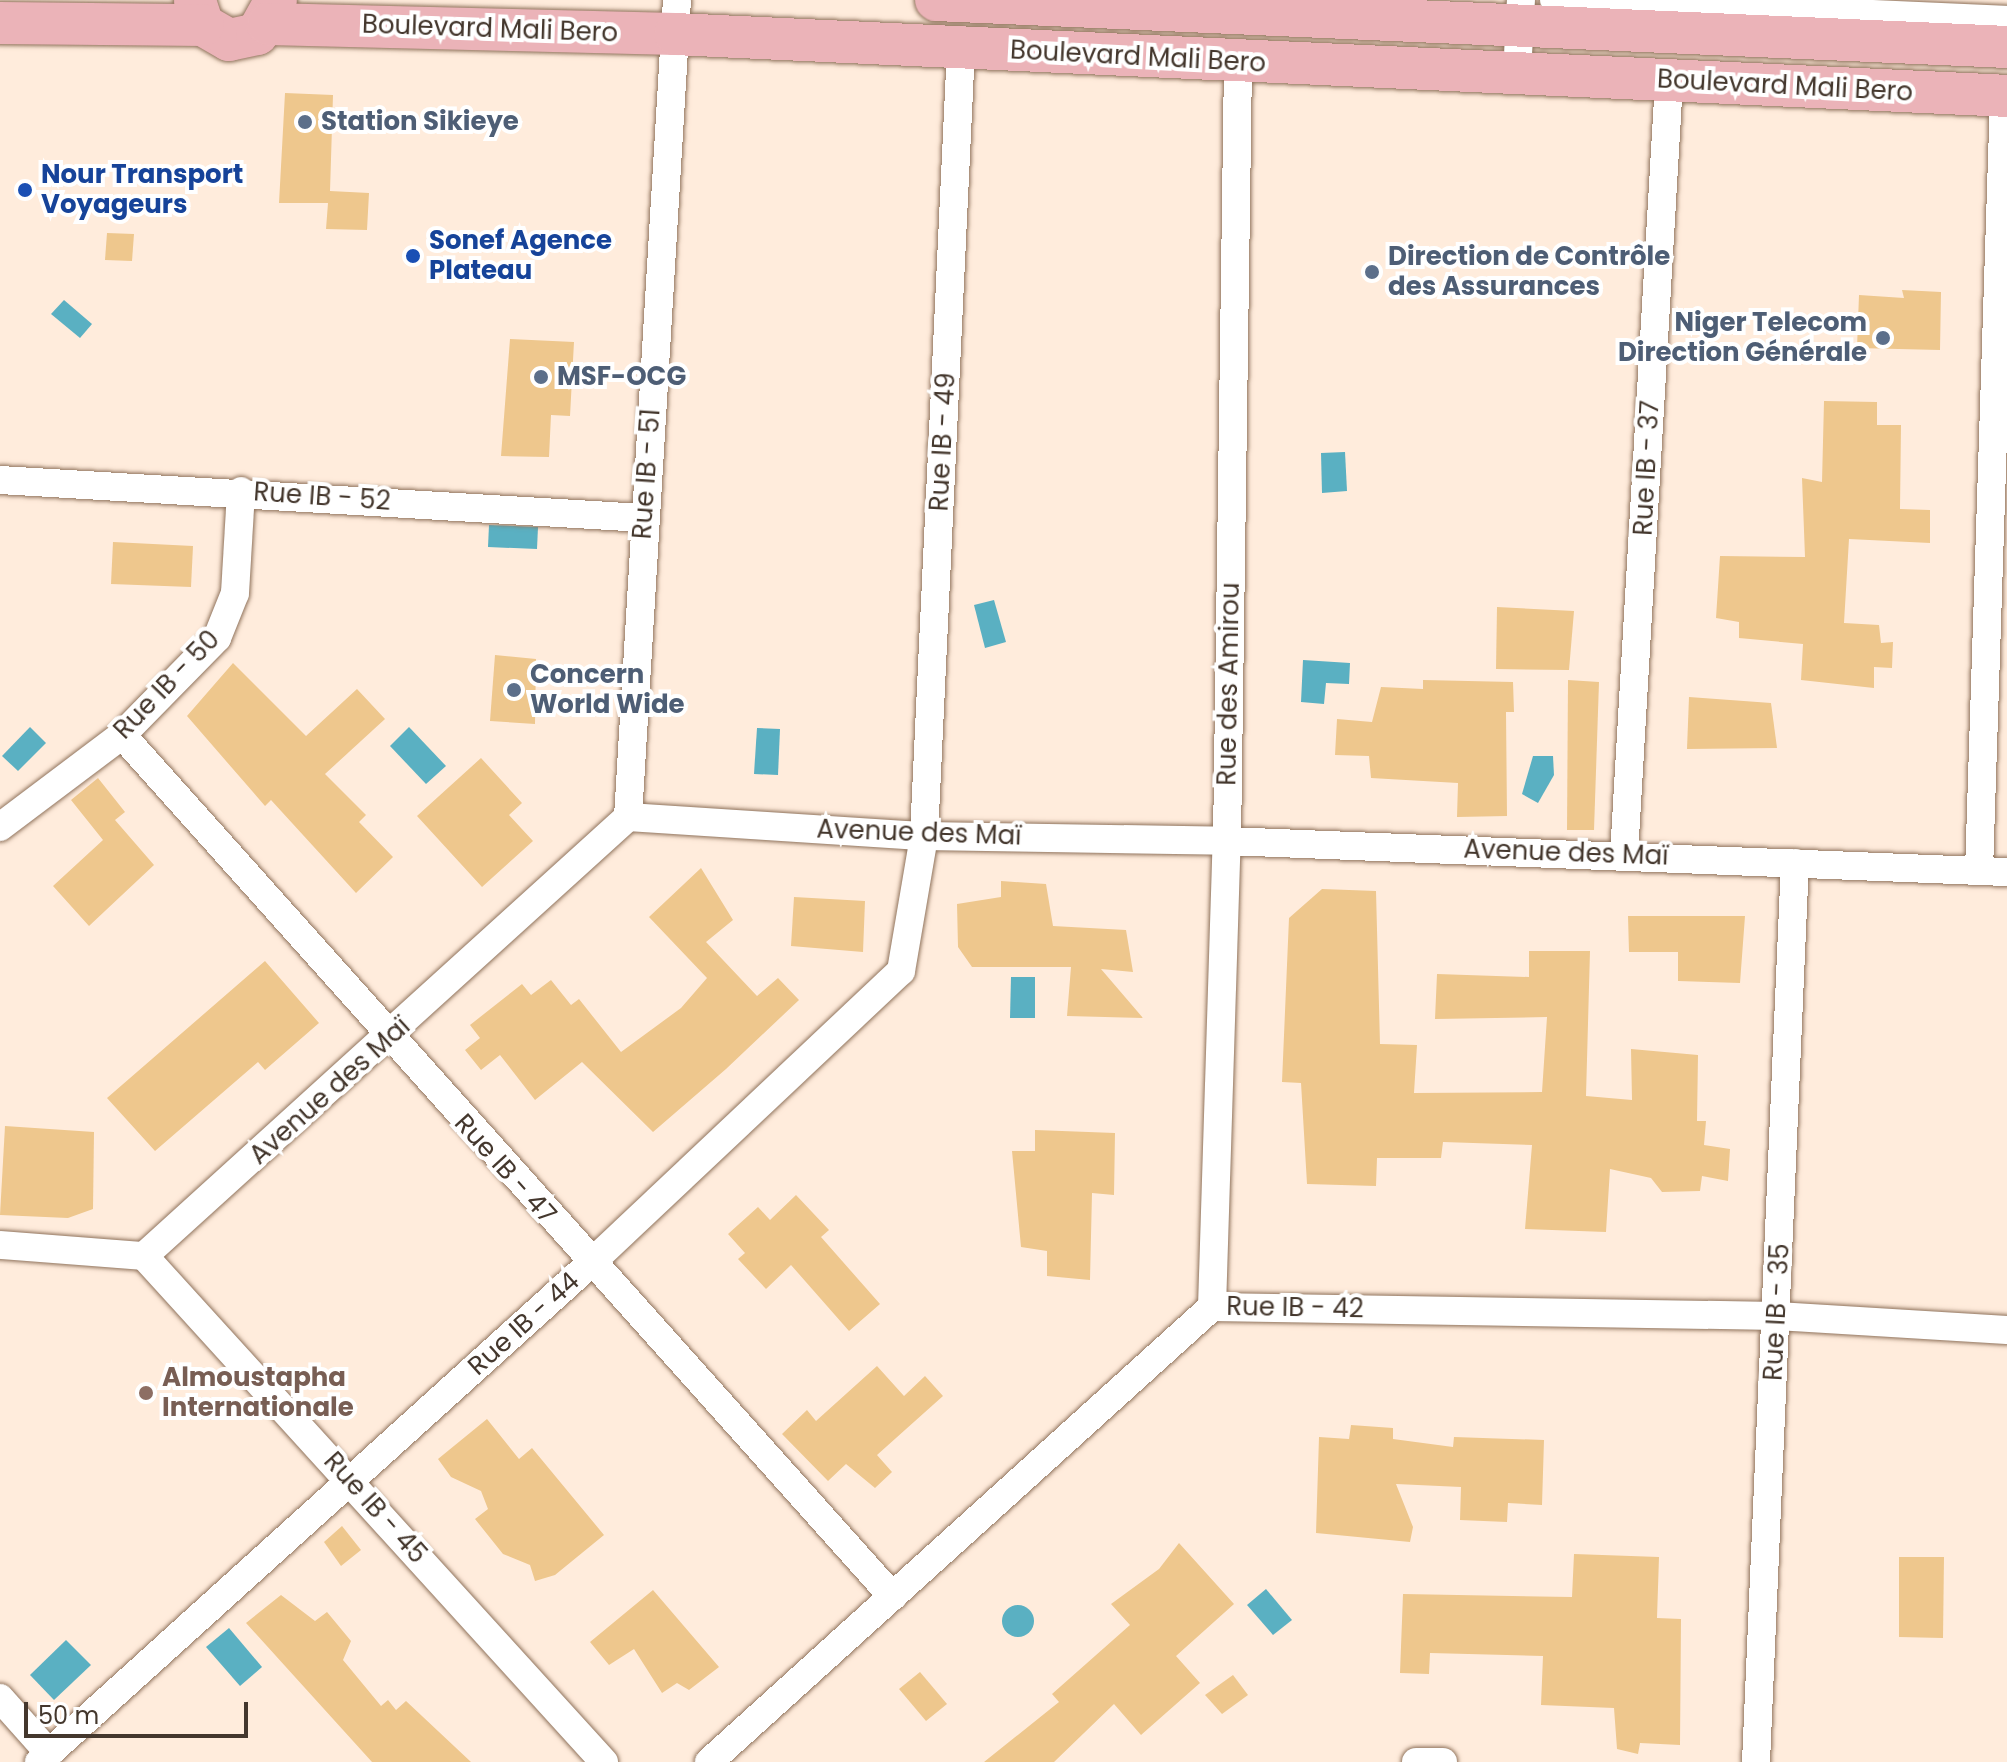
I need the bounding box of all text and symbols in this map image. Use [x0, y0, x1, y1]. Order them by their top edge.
street label: Boulevard Mali Bero [361, 9, 619, 49]
street label: Boulevard Mali Bero [1009, 35, 1267, 79]
street label: Boulevard Mali Bero [1656, 64, 1914, 108]
place label: Station Sikieye [321, 106, 519, 138]
marker: Station Sikieye [296, 113, 314, 131]
place label: Nour Transport Voyageurs [41, 159, 243, 220]
marker: Nour Transport Voyageurs [16, 181, 34, 199]
place label: Sonef Agence Plateau [429, 225, 612, 286]
place label: Direction de Contrôle des Assurances [1388, 241, 1670, 302]
marker: Sonef Agence Plateau [404, 247, 422, 265]
marker: Direction de Contrôle des Assurances [1363, 263, 1381, 281]
place label: Niger Telecom Direction Générale [1618, 307, 1867, 368]
marker: Niger Telecom Direction Générale [1874, 329, 1892, 347]
place label: MSF-OCG [557, 361, 686, 393]
marker: MSF-OCG [532, 368, 550, 386]
street label: Rue IB - 49 [924, 372, 962, 512]
street label: Rue IB - 37 [1628, 399, 1666, 537]
street label: Rue IB - 51 [627, 408, 667, 540]
street label: Rue IB - 52 [252, 477, 392, 517]
street label: Rue des Amirou [1212, 582, 1246, 786]
street label: Rue IB - 50 [108, 624, 226, 746]
place label: Concern World Wide [530, 659, 685, 720]
marker: Concern World Wide [505, 681, 523, 699]
street label: Avenue des Maï [816, 814, 1022, 852]
street label: Avenue des Maï [1463, 834, 1669, 872]
street label: Avenue des Maï [243, 1011, 417, 1171]
street label: Rue IB - 47 [448, 1108, 562, 1230]
street label: Rue IB - 35 [1758, 1242, 1796, 1382]
street label: Rue IB - 44 [462, 1266, 586, 1382]
street label: Rue IB - 42 [1226, 1291, 1364, 1325]
place label: Almoustapha Internationale [162, 1362, 354, 1424]
marker: Almoustapha Internationale [137, 1384, 155, 1402]
street label: Rue IB - 45 [317, 1446, 433, 1570]
scale bar [28, 1686, 252, 1736]
text: 50 m [38, 1699, 99, 1732]

